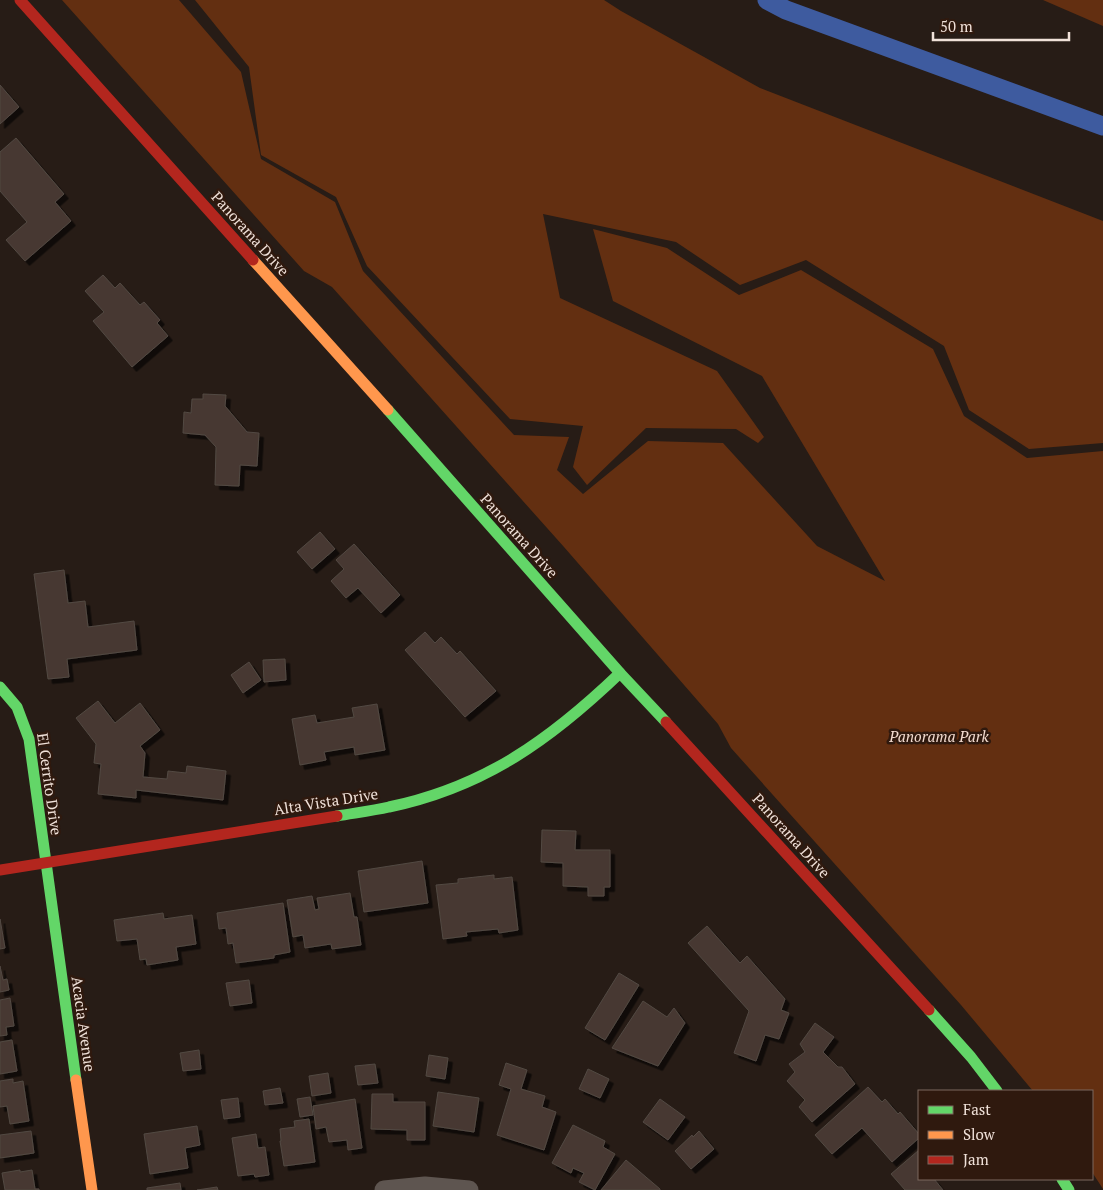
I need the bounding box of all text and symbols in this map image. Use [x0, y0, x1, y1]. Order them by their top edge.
scale bar [933, 10, 1069, 42]
text: 50 m [940, 16, 973, 36]
street label: Panorama Drive [208, 187, 294, 280]
street label: Panorama Drive [477, 489, 563, 582]
park label: Panorama Park [888, 726, 990, 746]
street label: El Cerrito Drive [33, 731, 67, 836]
street label: Alta Vista Drive [272, 783, 379, 819]
street label: Panorama Drive [749, 789, 835, 882]
street label: Acacia Avenue [67, 975, 101, 1073]
legend [918, 1090, 1093, 1180]
text: Fast [963, 1099, 991, 1119]
text: Slow [963, 1124, 996, 1144]
text: Jam [963, 1149, 989, 1169]

